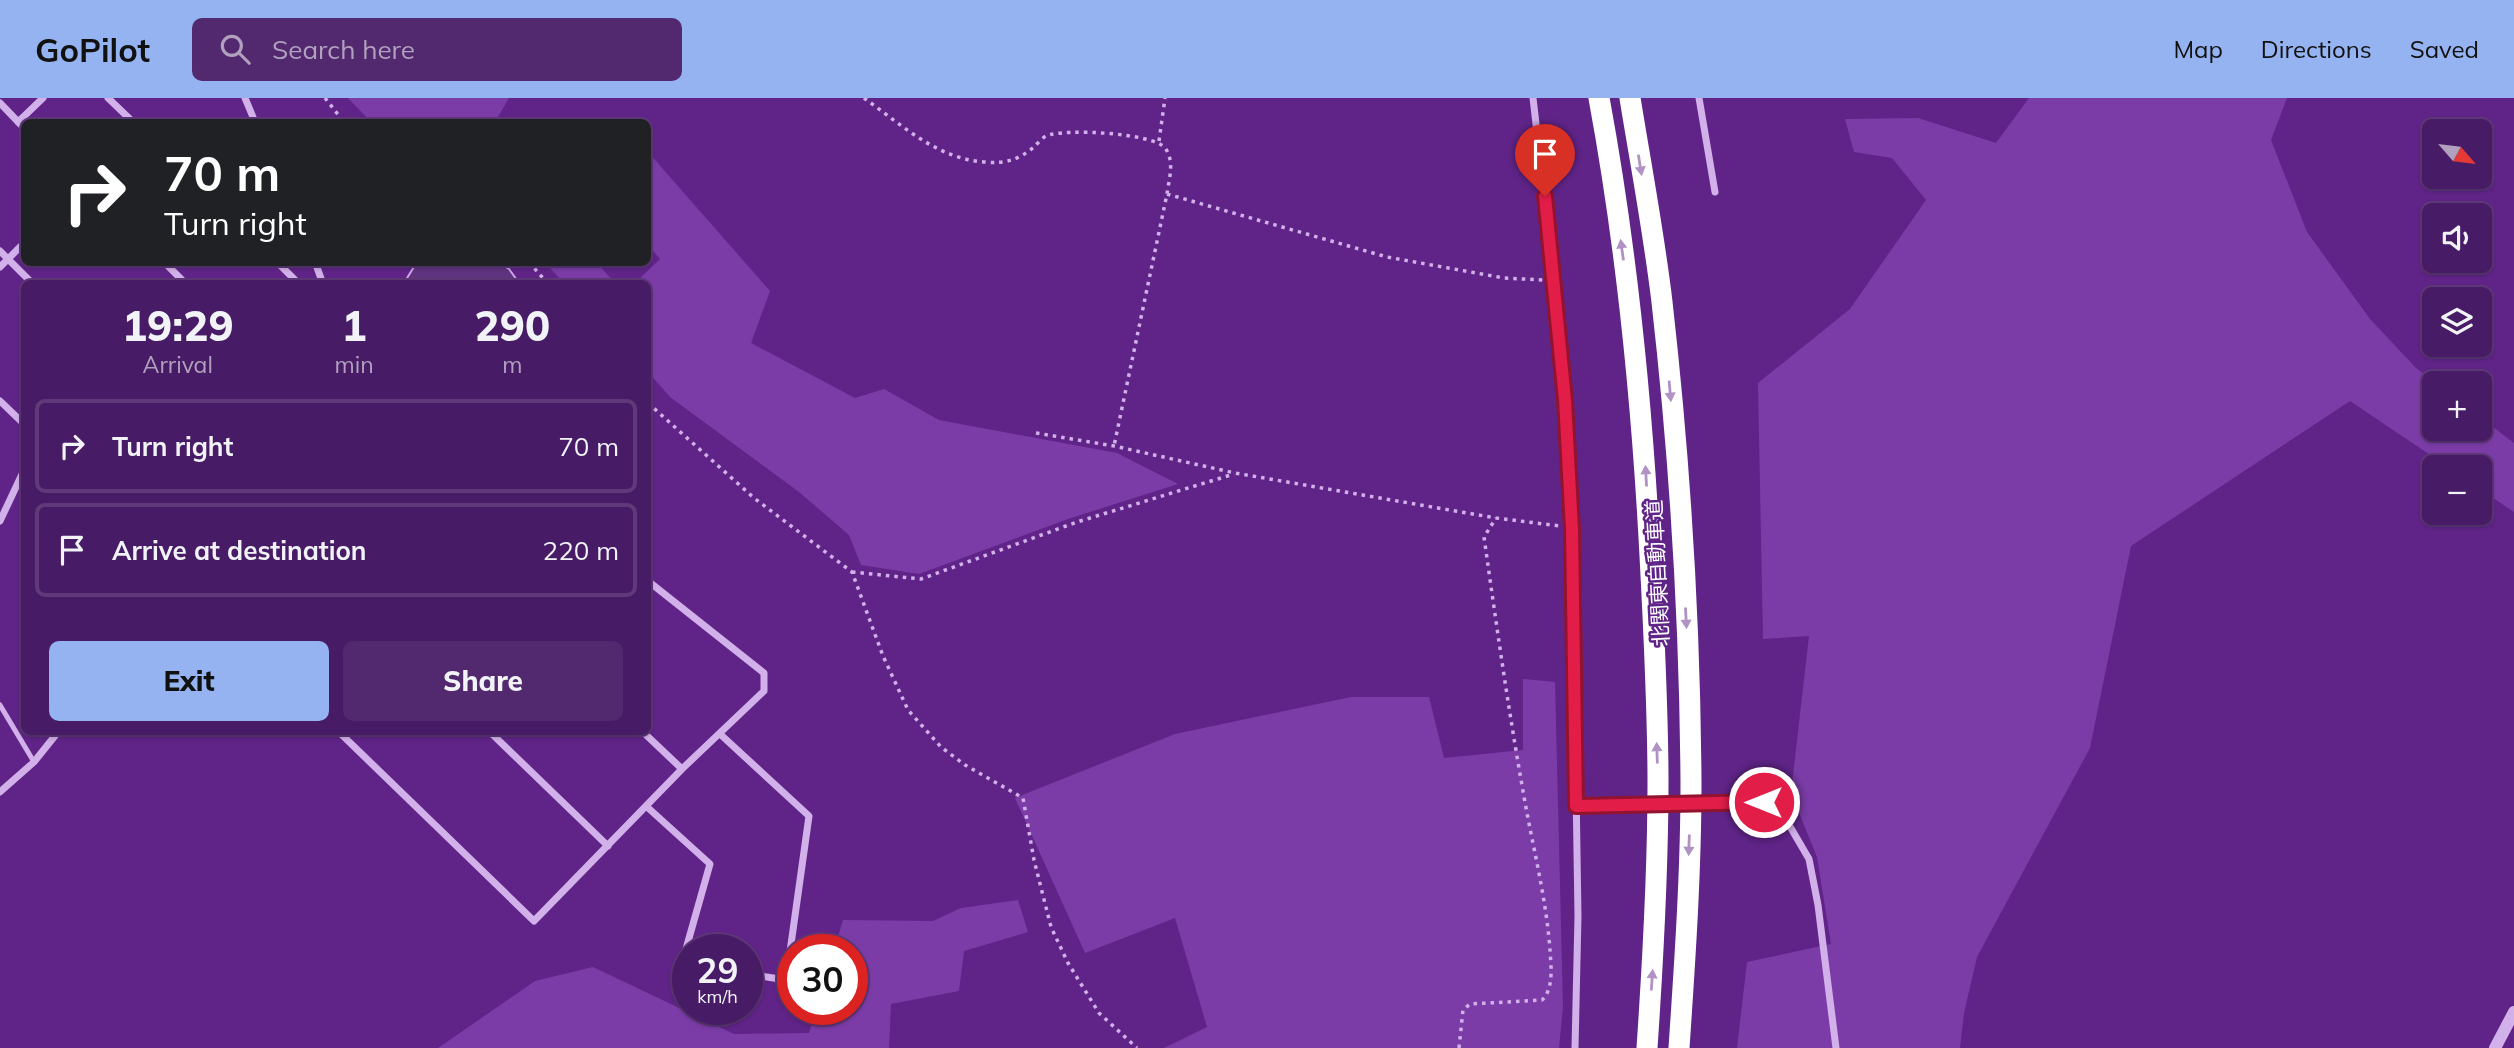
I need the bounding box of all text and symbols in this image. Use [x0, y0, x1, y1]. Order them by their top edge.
search box [192, 18, 682, 81]
text: GoPilot [35, 29, 150, 70]
icon: search [216, 30, 254, 68]
text: Search here [272, 33, 415, 66]
text: Map [2173, 34, 2223, 64]
text: Directions [2261, 34, 2372, 64]
text: Saved [2410, 34, 2479, 64]
north arrow [2422, 119, 2492, 189]
map controls [2422, 119, 2492, 525]
pin [1515, 124, 1575, 196]
icon: arrive [1526, 135, 1564, 173]
text: 70 m [164, 142, 280, 203]
icon: right [49, 147, 140, 238]
one-way arrow [1635, 155, 1646, 177]
text: Turn right [164, 203, 307, 243]
button: sound [2422, 203, 2492, 273]
one-way arrow [1617, 239, 1628, 261]
button: layers [2422, 287, 2492, 357]
text: 19:29 [122, 299, 234, 352]
text: 1 [341, 299, 367, 352]
text: 290 [475, 299, 550, 352]
text: Arrival [143, 350, 213, 379]
text: min [334, 350, 374, 379]
text: m [502, 350, 522, 379]
button: + [2422, 371, 2492, 441]
one-way arrow [1665, 380, 1676, 402]
icon: right [53, 427, 91, 465]
text: Turn right [112, 430, 233, 463]
text: 70 m [558, 430, 619, 463]
button: − [2422, 455, 2492, 525]
one-way arrow [1640, 465, 1651, 487]
street label: 北関東自動車道 [1640, 499, 1674, 647]
icon: arrive [53, 531, 91, 569]
text: Arrive at destination [112, 534, 367, 567]
text: 220 m [543, 534, 619, 567]
one-way arrow [1680, 607, 1691, 629]
button: Exit [49, 641, 329, 721]
button: Share [343, 641, 623, 721]
one-way arrow [1651, 741, 1663, 763]
position arrow [1727, 765, 1801, 839]
one-way arrow [1683, 834, 1695, 856]
speed limit sign: 30 [777, 934, 868, 1025]
text: 29 [696, 948, 739, 992]
one-way arrow [1647, 969, 1658, 991]
text: km/h [697, 985, 738, 1008]

